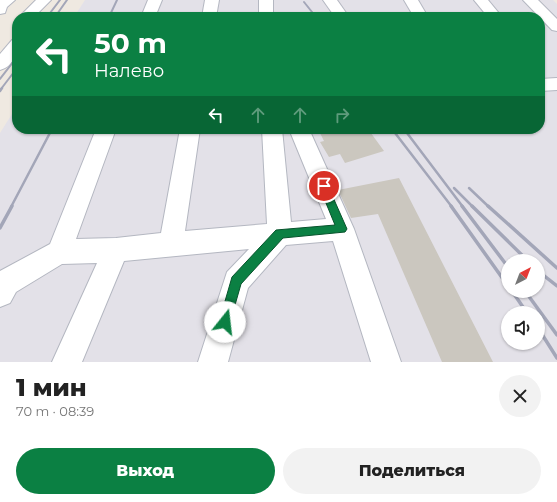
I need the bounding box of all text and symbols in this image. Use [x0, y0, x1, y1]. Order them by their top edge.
text: 50 m [94, 26, 167, 60]
icon: left [28, 28, 80, 80]
text: Налево [94, 60, 164, 82]
icon: left [205, 104, 227, 126]
icon: ahead [247, 104, 269, 126]
icon: ahead [289, 104, 311, 126]
icon: right [331, 104, 353, 126]
pin [307, 169, 341, 203]
icon: arrive [313, 175, 335, 197]
north arrow [501, 254, 545, 298]
map controls [501, 254, 545, 350]
position arrow [204, 301, 246, 343]
button: sound [501, 306, 545, 350]
text: 1 мин [16, 373, 87, 402]
button: close [499, 375, 541, 417]
text: 70 m · 08:39 [16, 403, 94, 419]
button: Выход [16, 448, 275, 494]
button: Поделиться [283, 448, 541, 494]

